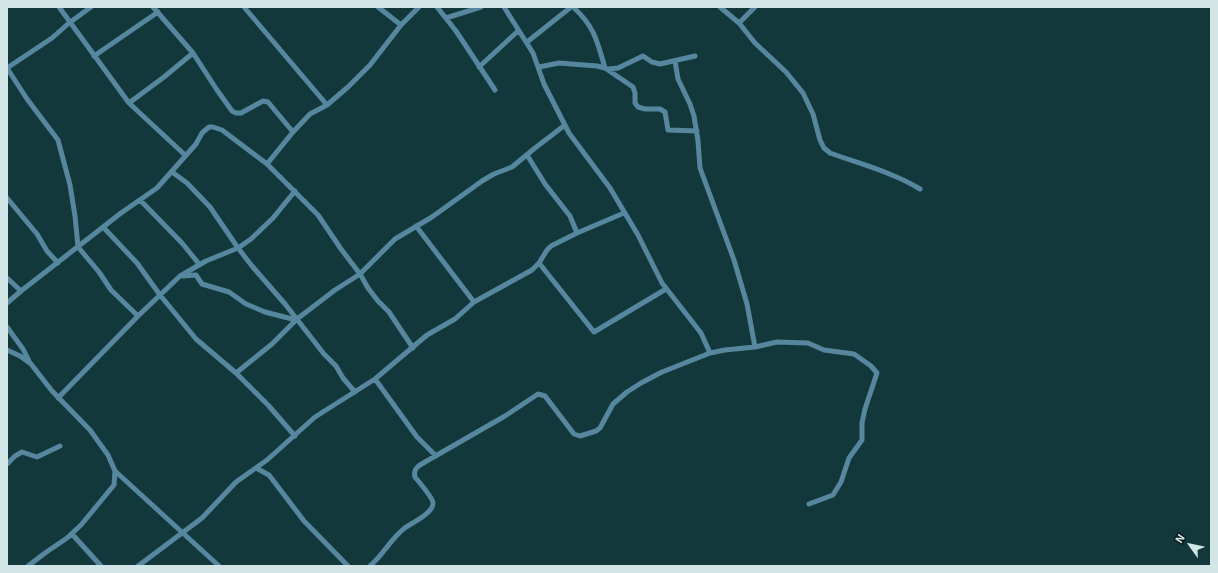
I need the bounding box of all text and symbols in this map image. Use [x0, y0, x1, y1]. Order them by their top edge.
north arrow [1170, 525, 1210, 565]
text: N [1172, 531, 1187, 545]

